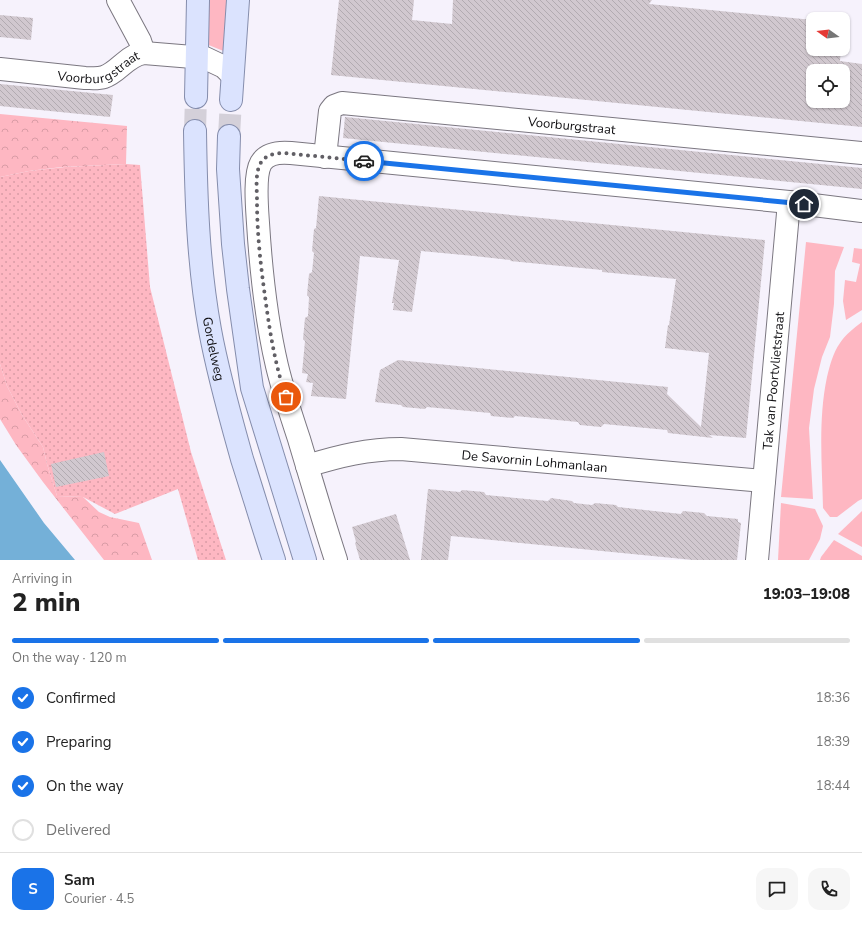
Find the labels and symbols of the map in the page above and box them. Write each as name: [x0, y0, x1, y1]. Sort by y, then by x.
north arrow: [806, 12, 850, 56]
street label: Voorburgstraat: [56, 47, 143, 88]
street label: Voorburgstraat: [526, 113, 617, 139]
courier: [344, 141, 384, 181]
pin: [787, 187, 821, 221]
street label: Tak van Poortvlietstraat: [759, 311, 789, 451]
street label: Gordelweg: [198, 316, 229, 383]
pin: [269, 380, 303, 414]
street label: De Savornin Lohmanlaan: [461, 446, 608, 477]

